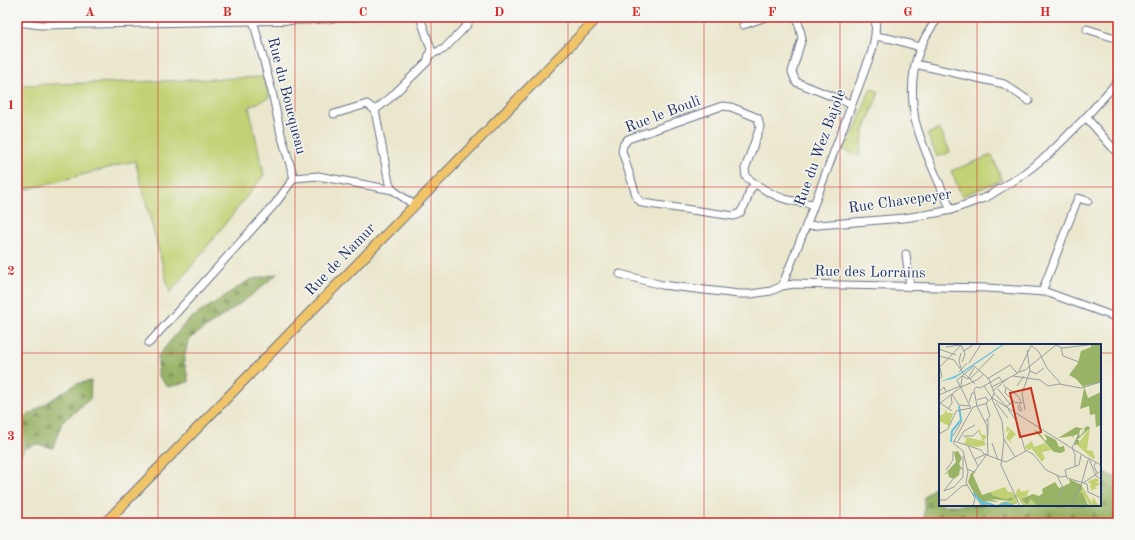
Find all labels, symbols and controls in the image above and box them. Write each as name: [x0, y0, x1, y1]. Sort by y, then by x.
text: A: [85, 6, 95, 19]
text: B: [222, 6, 232, 19]
text: C: [359, 6, 367, 19]
text: D: [494, 6, 504, 19]
text: E: [632, 6, 641, 19]
text: F: [768, 6, 777, 19]
text: G: [903, 6, 913, 19]
text: H: [1040, 6, 1051, 19]
street label: Rue du Boucqueau: [264, 36, 308, 156]
street label: Rue du Wez Bajole: [793, 87, 849, 208]
street label: Rue le Boulî: [623, 94, 703, 136]
text: 1: [7, 99, 15, 112]
street label: Rue Chavepeyer: [847, 187, 953, 217]
street label: Rue de Namur: [303, 221, 379, 299]
text: 2: [7, 265, 15, 278]
street label: Rue des Lorrains: [814, 265, 926, 281]
inset map: [939, 344, 1101, 506]
text: 3: [7, 430, 15, 443]

